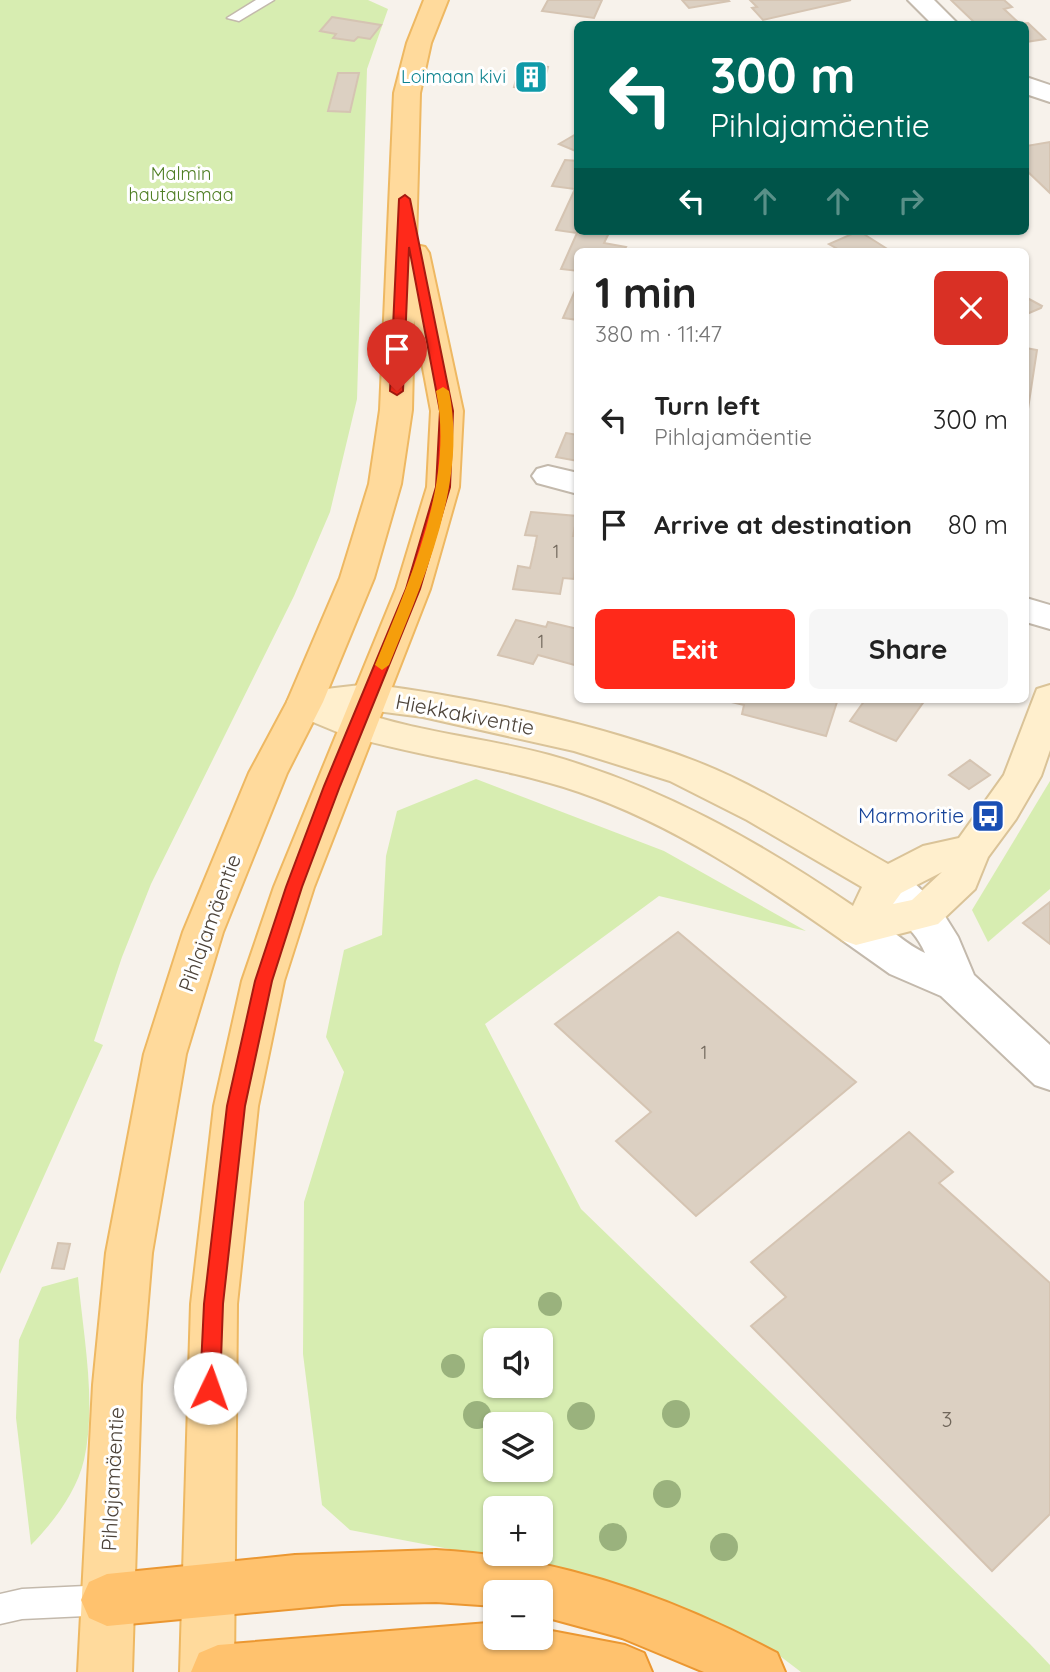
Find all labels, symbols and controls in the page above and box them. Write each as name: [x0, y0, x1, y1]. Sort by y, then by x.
text: 300 m: [710, 44, 855, 105]
icon: left: [595, 49, 686, 140]
building icon: Loimaan kivi: [512, 58, 550, 96]
place label: Loimaan kivi: [401, 65, 506, 88]
text: Pihlajamäentie: [710, 105, 930, 145]
park label: Malmin hautausmaa: [128, 162, 234, 206]
icon: left: [673, 182, 711, 220]
icon: ahead: [746, 182, 784, 220]
icon: ahead: [819, 182, 857, 220]
icon: right: [892, 182, 930, 220]
text: 1 min: [595, 266, 697, 319]
button: close: [934, 271, 1008, 345]
pin: [367, 319, 427, 391]
text: 380 m · 11:47: [595, 319, 722, 348]
icon: arrive: [378, 330, 416, 368]
text: Turn left: [654, 389, 761, 422]
icon: left: [595, 401, 633, 439]
text: 300 m: [933, 403, 1008, 436]
text: Pihlajamäentie: [654, 422, 812, 451]
icon: arrive: [595, 506, 633, 544]
text: Arrive at destination: [654, 508, 912, 541]
text: 80 m: [948, 508, 1008, 541]
house number: 1: [553, 540, 559, 563]
button: Exit: [595, 609, 795, 689]
button: Share: [809, 609, 1008, 689]
house number: 1: [538, 630, 544, 653]
street label: Hiekkakiventie: [394, 688, 537, 740]
bus stop icon: Marmoritie: [969, 797, 1007, 835]
place label: Marmoritie: [858, 802, 964, 828]
street label: Pihlajamäentie: [172, 850, 246, 995]
house number: 1: [701, 1041, 707, 1064]
map controls: [483, 1328, 553, 1650]
button: sound: [483, 1328, 553, 1398]
position arrow: [173, 1351, 247, 1425]
street label: Pihlajamäentie: [95, 1406, 129, 1552]
house number: 3: [941, 1406, 953, 1432]
button: layers: [483, 1412, 553, 1482]
button: +: [483, 1496, 553, 1566]
button: −: [483, 1580, 553, 1650]

